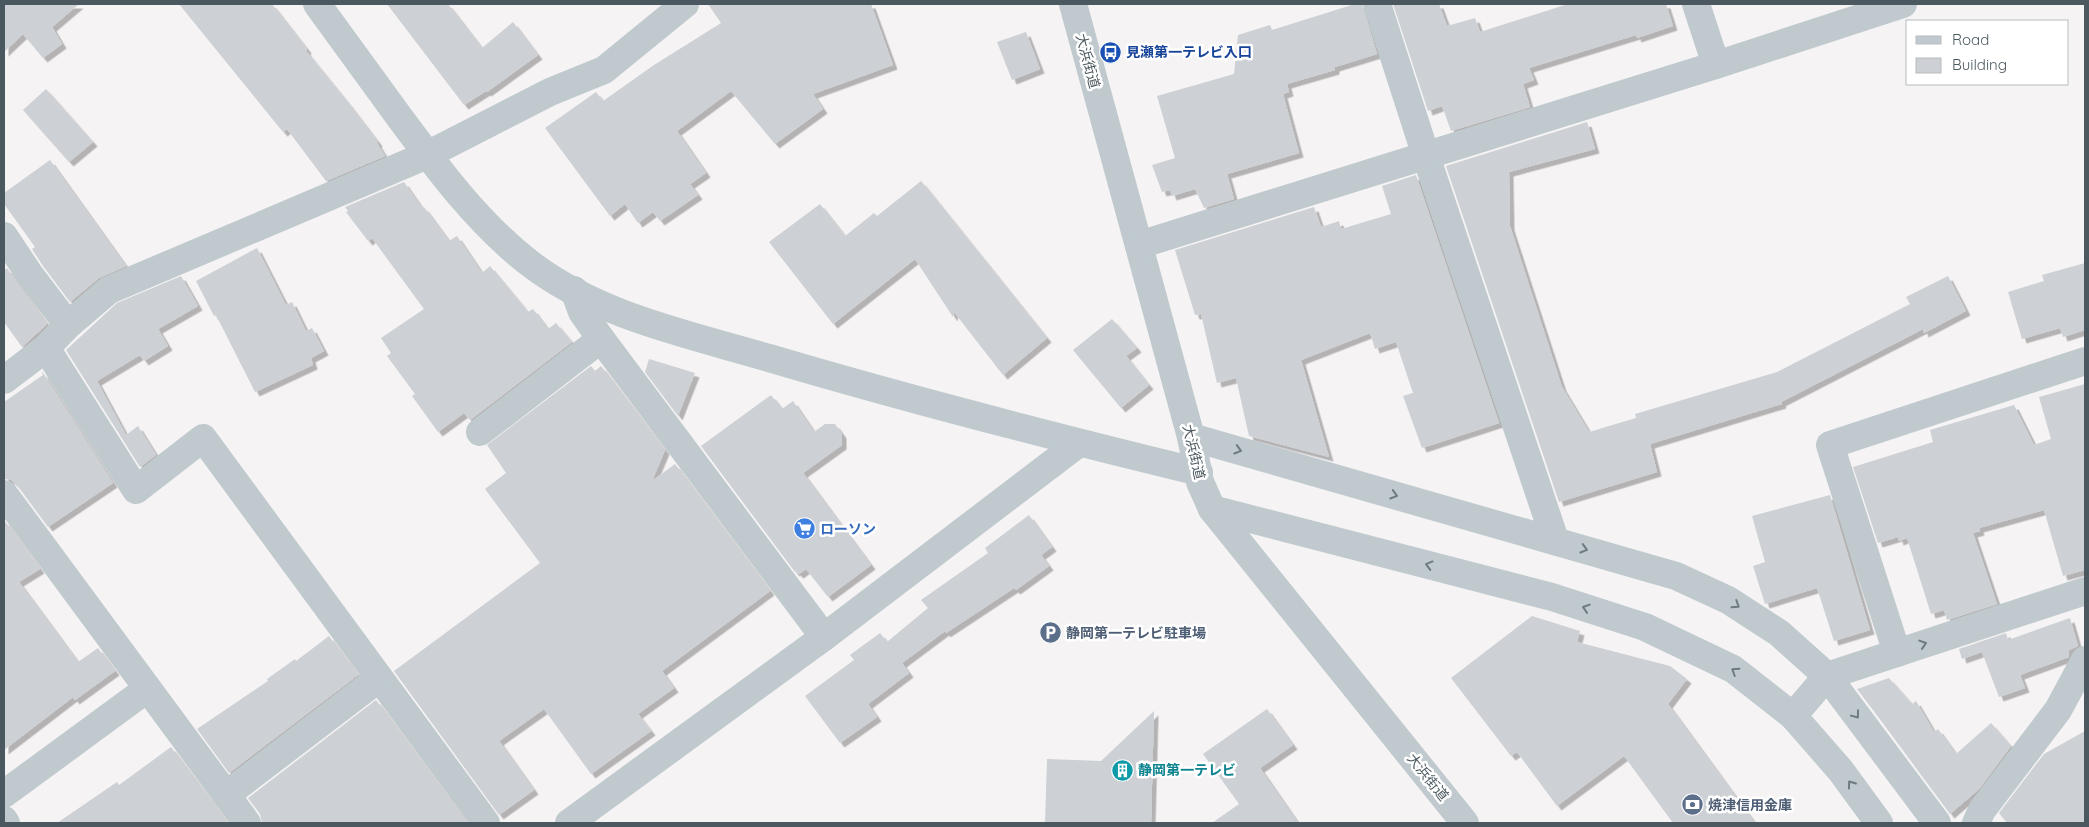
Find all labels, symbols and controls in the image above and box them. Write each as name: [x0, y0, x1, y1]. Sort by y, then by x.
legend: [1906, 20, 2069, 85]
text: Road: [1952, 30, 1989, 49]
street label: 大浜街道: [1072, 32, 1104, 90]
bus stop icon: 見瀬第一テレビ入口: [1098, 40, 1122, 64]
place label: 見瀬第一テレビ入口: [1126, 43, 1252, 61]
text: Building: [1952, 55, 2007, 74]
street label: 大浜街道: [1179, 423, 1209, 481]
one-way arrow: [1233, 445, 1241, 455]
one-way arrow: [1389, 490, 1397, 500]
supermarket icon: ローソン: [792, 517, 816, 541]
place label: ローソン: [820, 520, 876, 538]
one-way arrow: [1579, 543, 1588, 553]
one-way arrow: [1425, 561, 1434, 571]
one-way arrow: [1730, 599, 1739, 608]
one-way arrow: [1582, 604, 1590, 614]
parking icon: 静岡第一テレビ駐車場: [1038, 621, 1062, 645]
place label: 静岡第一テレビ駐車場: [1066, 624, 1206, 642]
one-way arrow: [1918, 640, 1926, 650]
one-way arrow: [1731, 668, 1741, 677]
one-way arrow: [1850, 709, 1859, 719]
street label: 大浜街道: [1403, 750, 1453, 804]
building icon: 静岡第一テレビ: [1110, 758, 1134, 782]
place label: 静岡第一テレビ: [1138, 761, 1236, 779]
one-way arrow: [1848, 780, 1857, 789]
bank icon: 焼津信用金庫: [1680, 793, 1704, 817]
place label: 焼津信用金庫: [1708, 796, 1792, 814]

